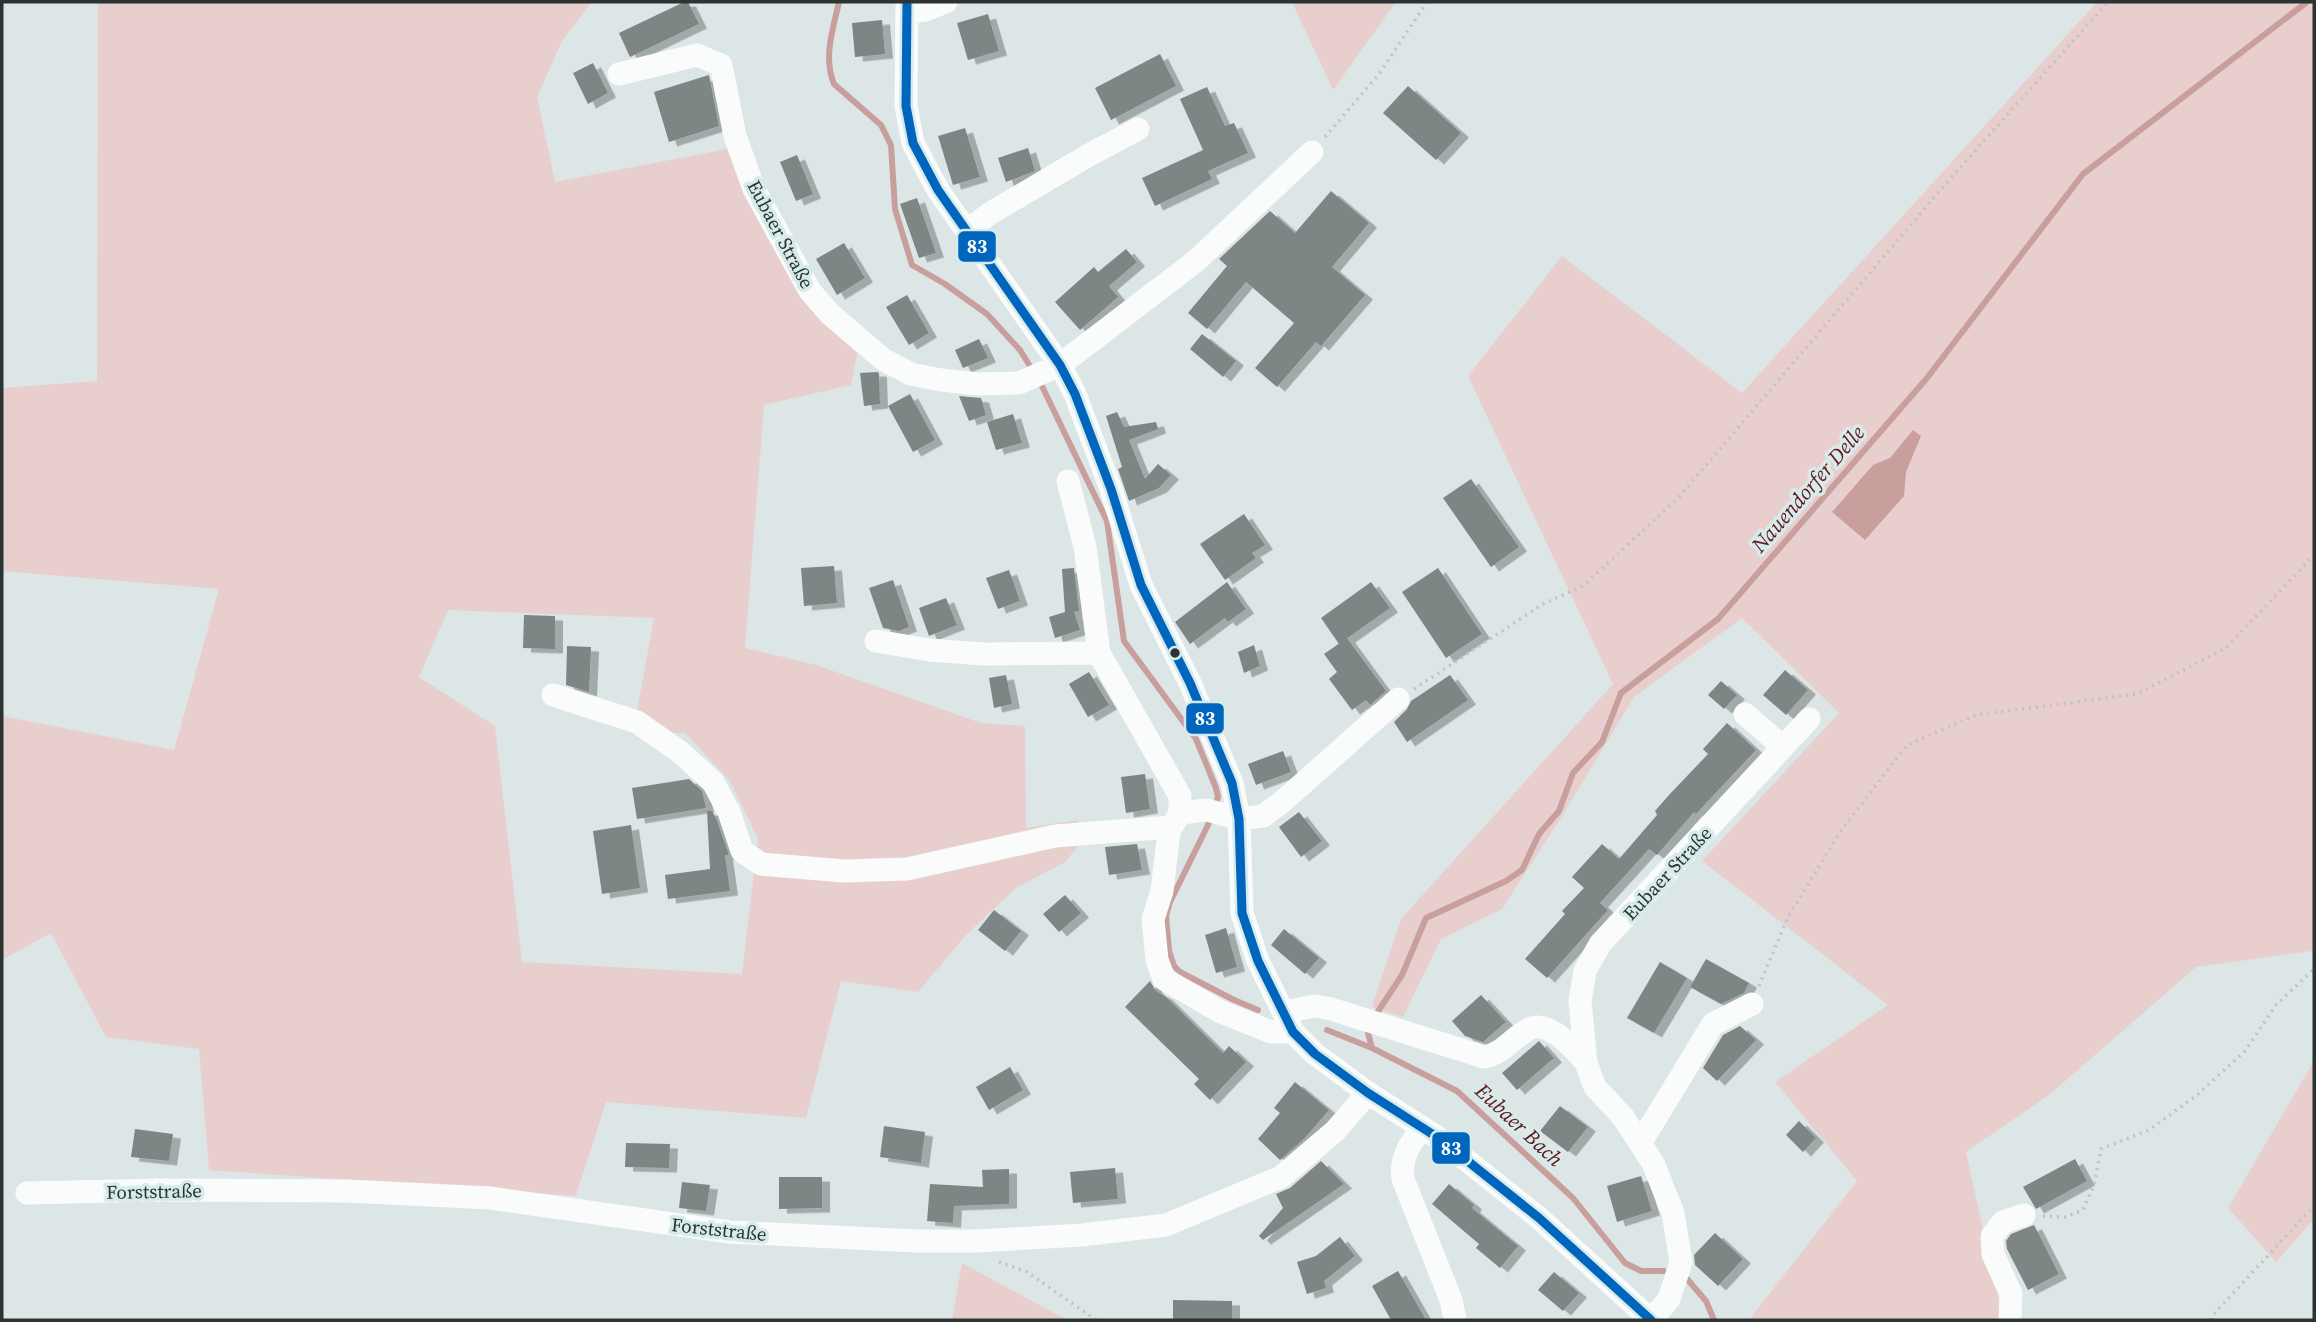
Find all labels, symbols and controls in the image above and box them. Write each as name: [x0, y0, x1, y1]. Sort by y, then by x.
street label: Eubaer Straße: [742, 175, 820, 293]
line badge: 83: [957, 230, 997, 263]
text: 83: [967, 233, 987, 259]
water label: Nauendorfer Delle: [1744, 419, 1871, 559]
unlabelled marker: [1168, 646, 1182, 660]
line badge: 83: [1185, 702, 1225, 735]
text: 83: [1195, 705, 1215, 731]
street label: Eubaer Straße: [1617, 821, 1717, 925]
water label: Eubaer Bach: [1468, 1076, 1570, 1173]
line badge: 83: [1431, 1131, 1471, 1165]
text: 83: [1441, 1135, 1461, 1161]
street label: Forststraße: [106, 1177, 202, 1205]
street label: Forststraße: [670, 1211, 768, 1247]

